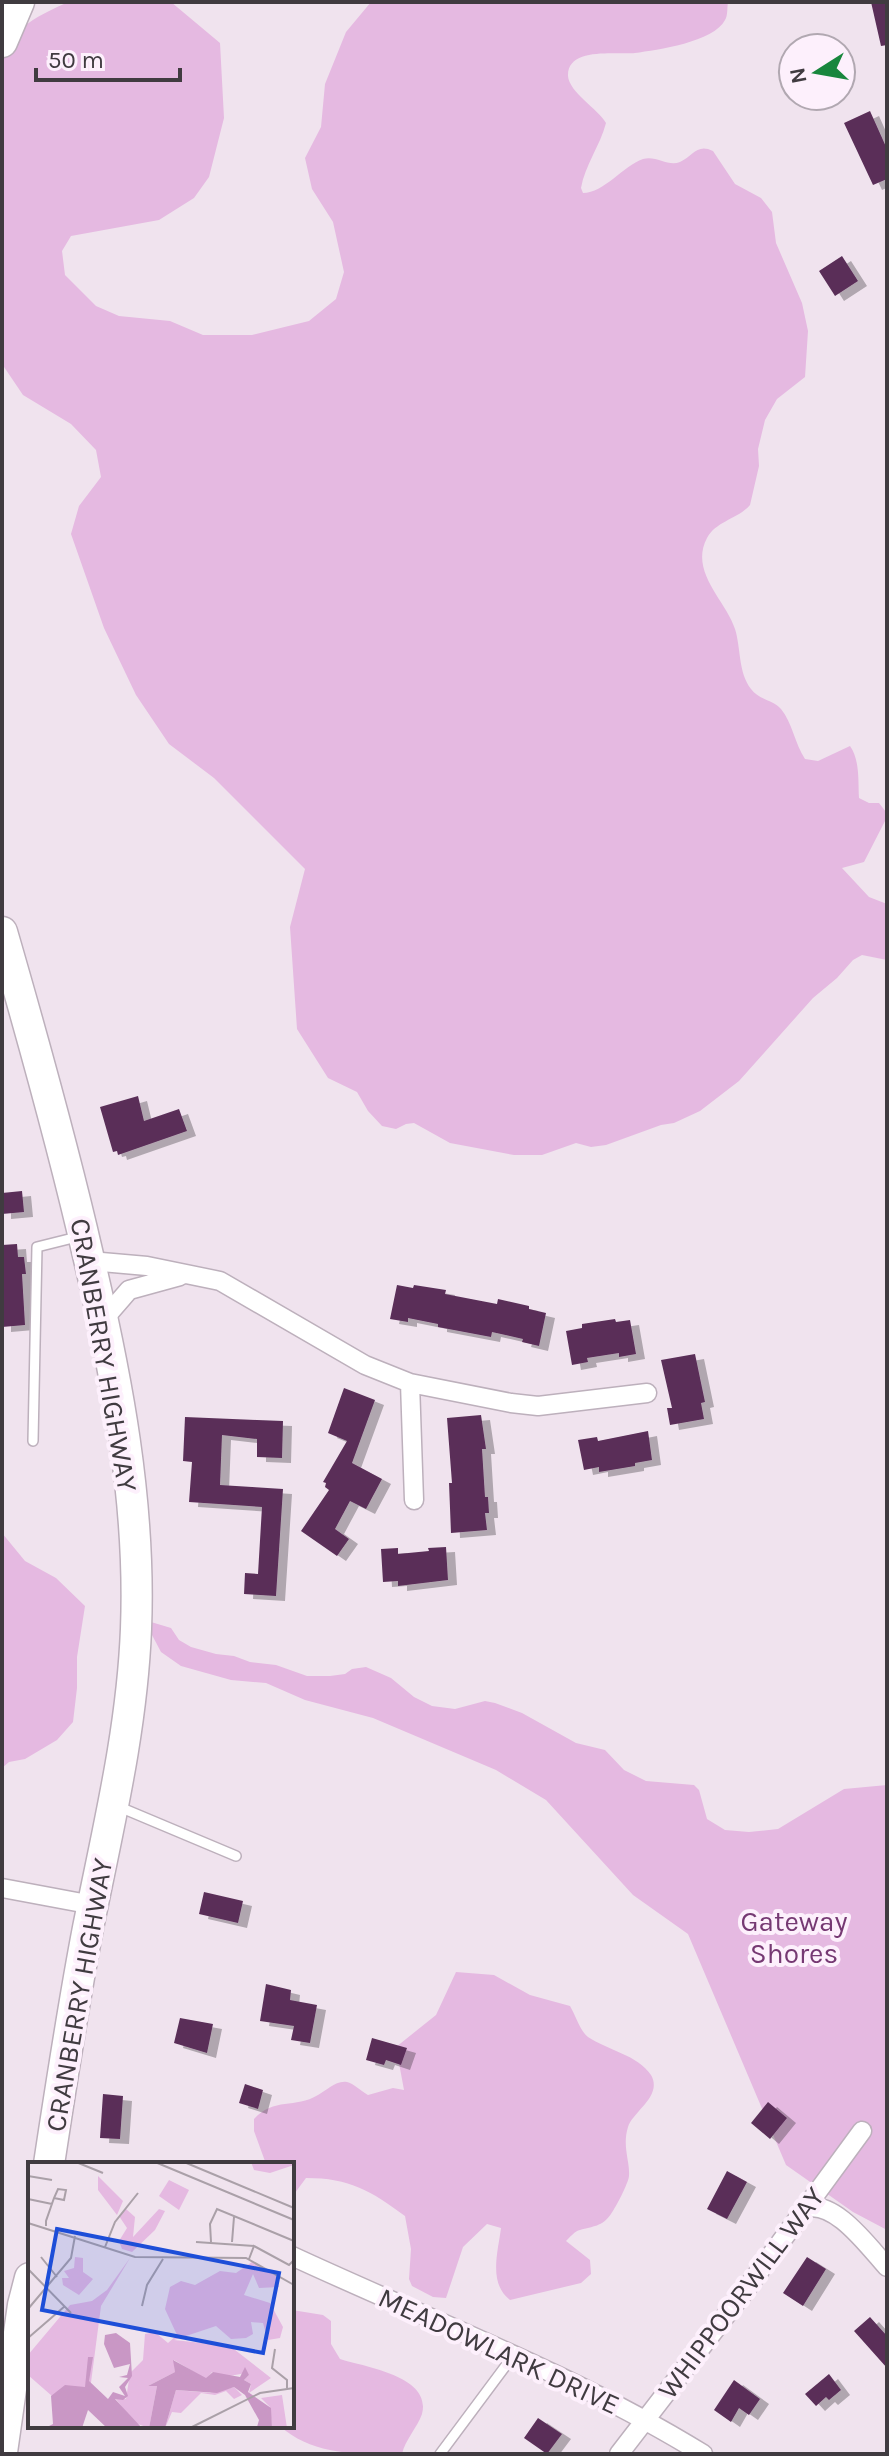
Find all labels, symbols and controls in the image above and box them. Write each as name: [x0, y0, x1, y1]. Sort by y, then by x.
scale bar: [36, 32, 180, 82]
north arrow: [777, 32, 857, 112]
text: 50 m: [48, 46, 104, 74]
text: N: [784, 65, 813, 86]
street label: CRANBERRY HIGHWAY: [64, 1216, 144, 1495]
street label: CRANBERRY HIGHWAY: [39, 1855, 119, 2134]
park label: Gateway Shores: [740, 1905, 848, 1970]
inset map: [28, 2162, 294, 2428]
street label: WHIPPOORWILL WAY: [651, 2180, 832, 2405]
street label: MEADOWLARK DRIVE: [373, 2281, 625, 2421]

